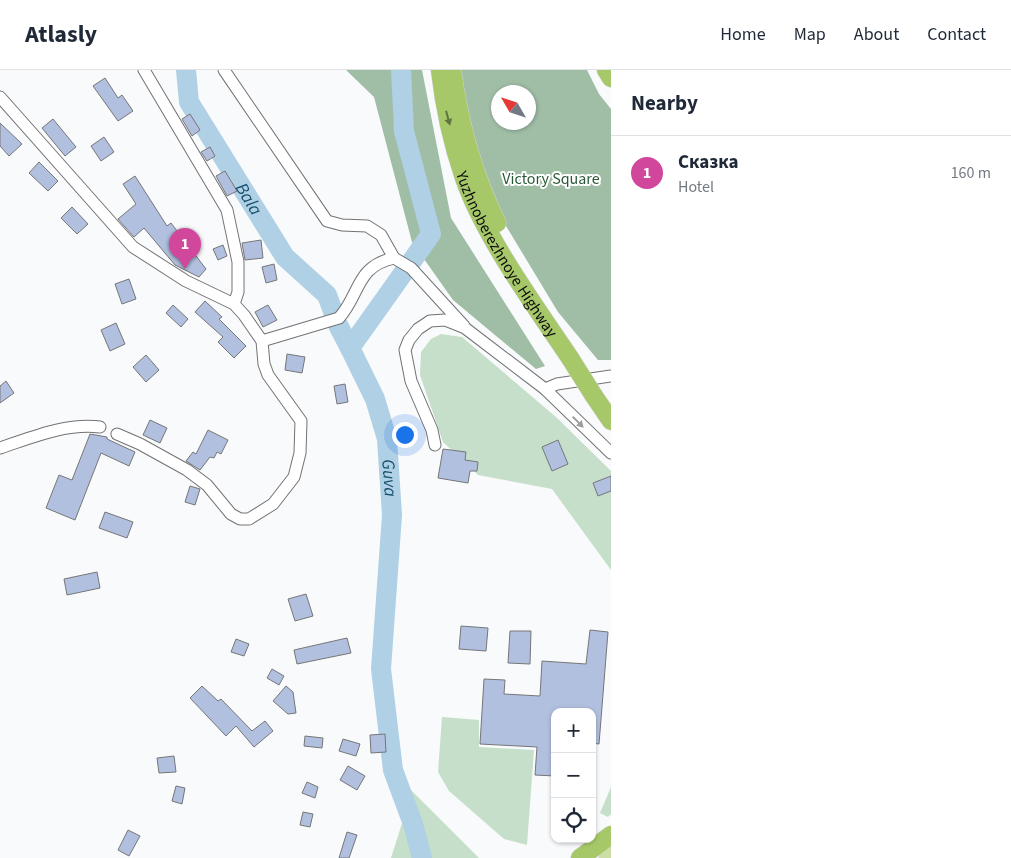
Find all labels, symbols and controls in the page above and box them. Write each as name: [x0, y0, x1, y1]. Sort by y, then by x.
text: Atlasly: [25, 17, 97, 52]
text: Home: [720, 22, 766, 47]
text: Map: [794, 22, 826, 47]
text: About: [854, 22, 899, 47]
text: Contact: [927, 22, 986, 47]
north arrow: [491, 85, 536, 130]
text: Nearby: [631, 88, 698, 118]
one-way arrow: [444, 111, 452, 126]
text: Сказка: [678, 149, 739, 176]
text: 1: [643, 162, 651, 184]
text: 160 m: [951, 162, 991, 184]
street label: Yuzhnoberezhnoye Highway: [450, 167, 563, 342]
park label: Victory Square: [502, 168, 600, 190]
text: Hotel: [678, 176, 714, 198]
water label: Bala: [229, 178, 268, 220]
pin: 1: [169, 228, 201, 269]
one-way arrow: [571, 416, 583, 428]
your location: [392, 422, 418, 448]
water label: Guva: [375, 458, 403, 498]
map controls: [551, 708, 596, 843]
button: +: [551, 708, 596, 753]
button: −: [551, 753, 596, 798]
button: locate: [551, 798, 596, 843]

